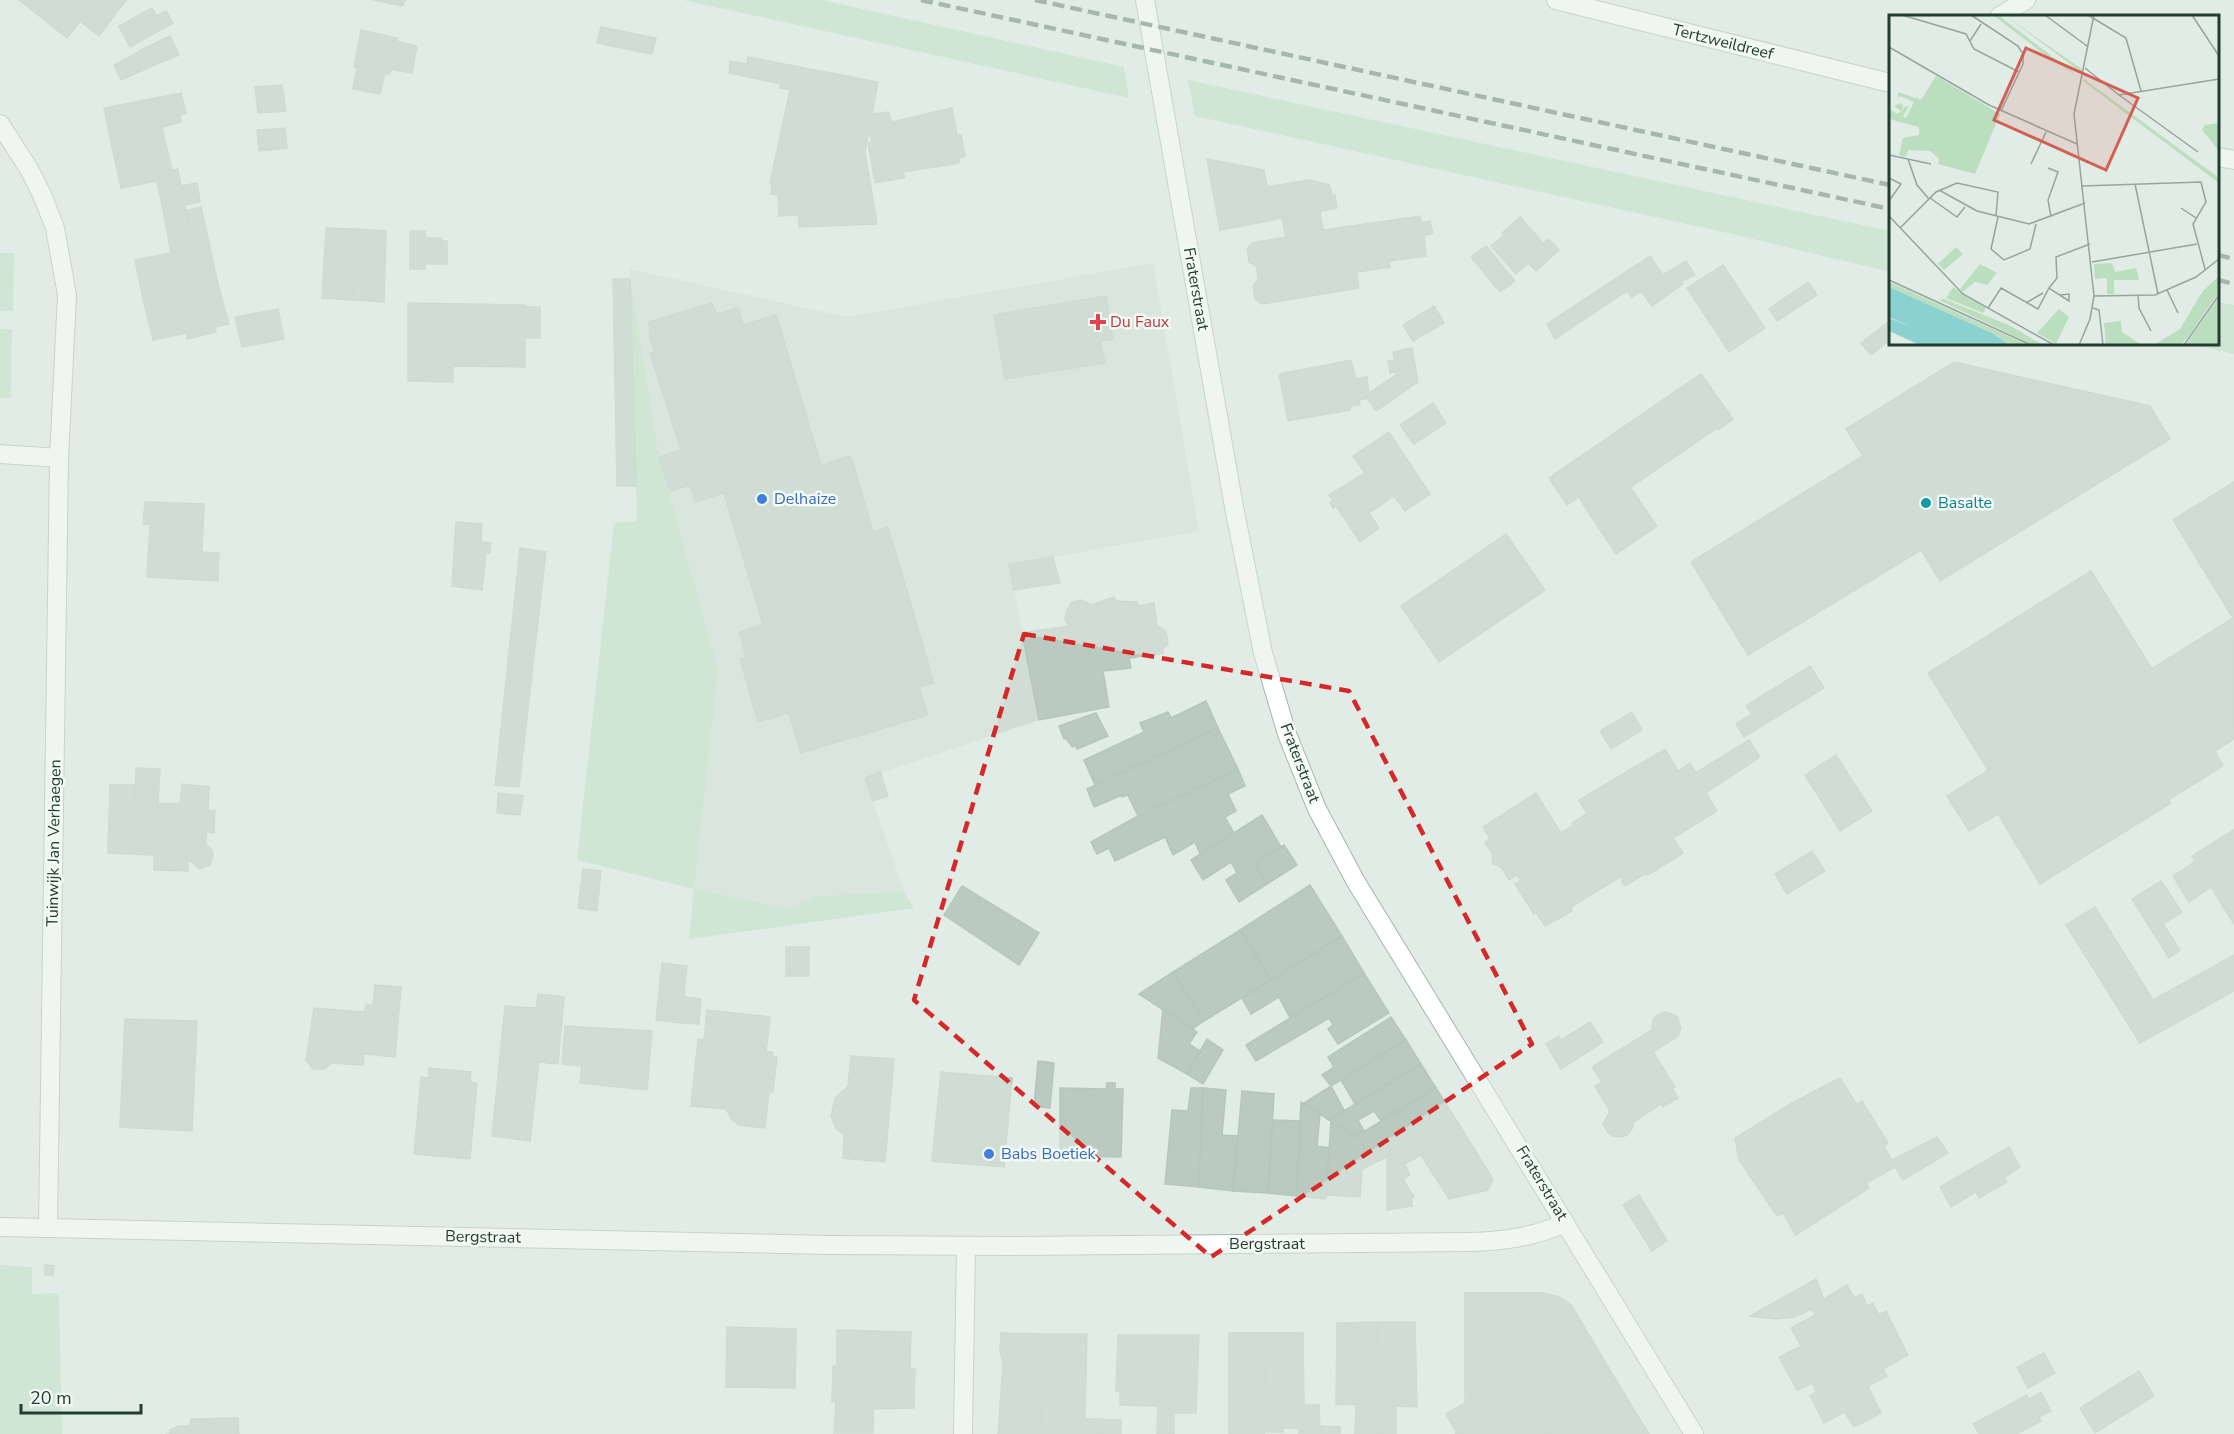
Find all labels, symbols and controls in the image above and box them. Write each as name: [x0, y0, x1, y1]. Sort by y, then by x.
inset map: [1889, 15, 2219, 345]
street label: Tertzweildreef: [1670, 19, 1777, 65]
street label: Fraterstraat: [1178, 246, 1214, 333]
place label: Du Faux: [1110, 311, 1170, 333]
marker: Du Faux: [1091, 315, 1105, 329]
place label: Delhaize: [774, 488, 836, 510]
marker: Delhaize: [755, 492, 769, 506]
place label: Basalte: [1938, 492, 1992, 514]
marker: Basalte: [1919, 496, 1933, 510]
street label: Fraterstraat: [1275, 720, 1325, 806]
street label: Tuinwijk Jan Verhaegen: [42, 759, 66, 927]
street label: Fraterstraat: [1511, 1141, 1573, 1225]
place label: Babs Boetiek: [1001, 1143, 1096, 1165]
marker: Babs Boetiek: [982, 1147, 996, 1161]
street label: Bergstraat: [445, 1225, 521, 1249]
street label: Bergstraat: [1229, 1233, 1305, 1255]
scale bar: [21, 1377, 141, 1415]
text: 20 m: [30, 1386, 72, 1410]

